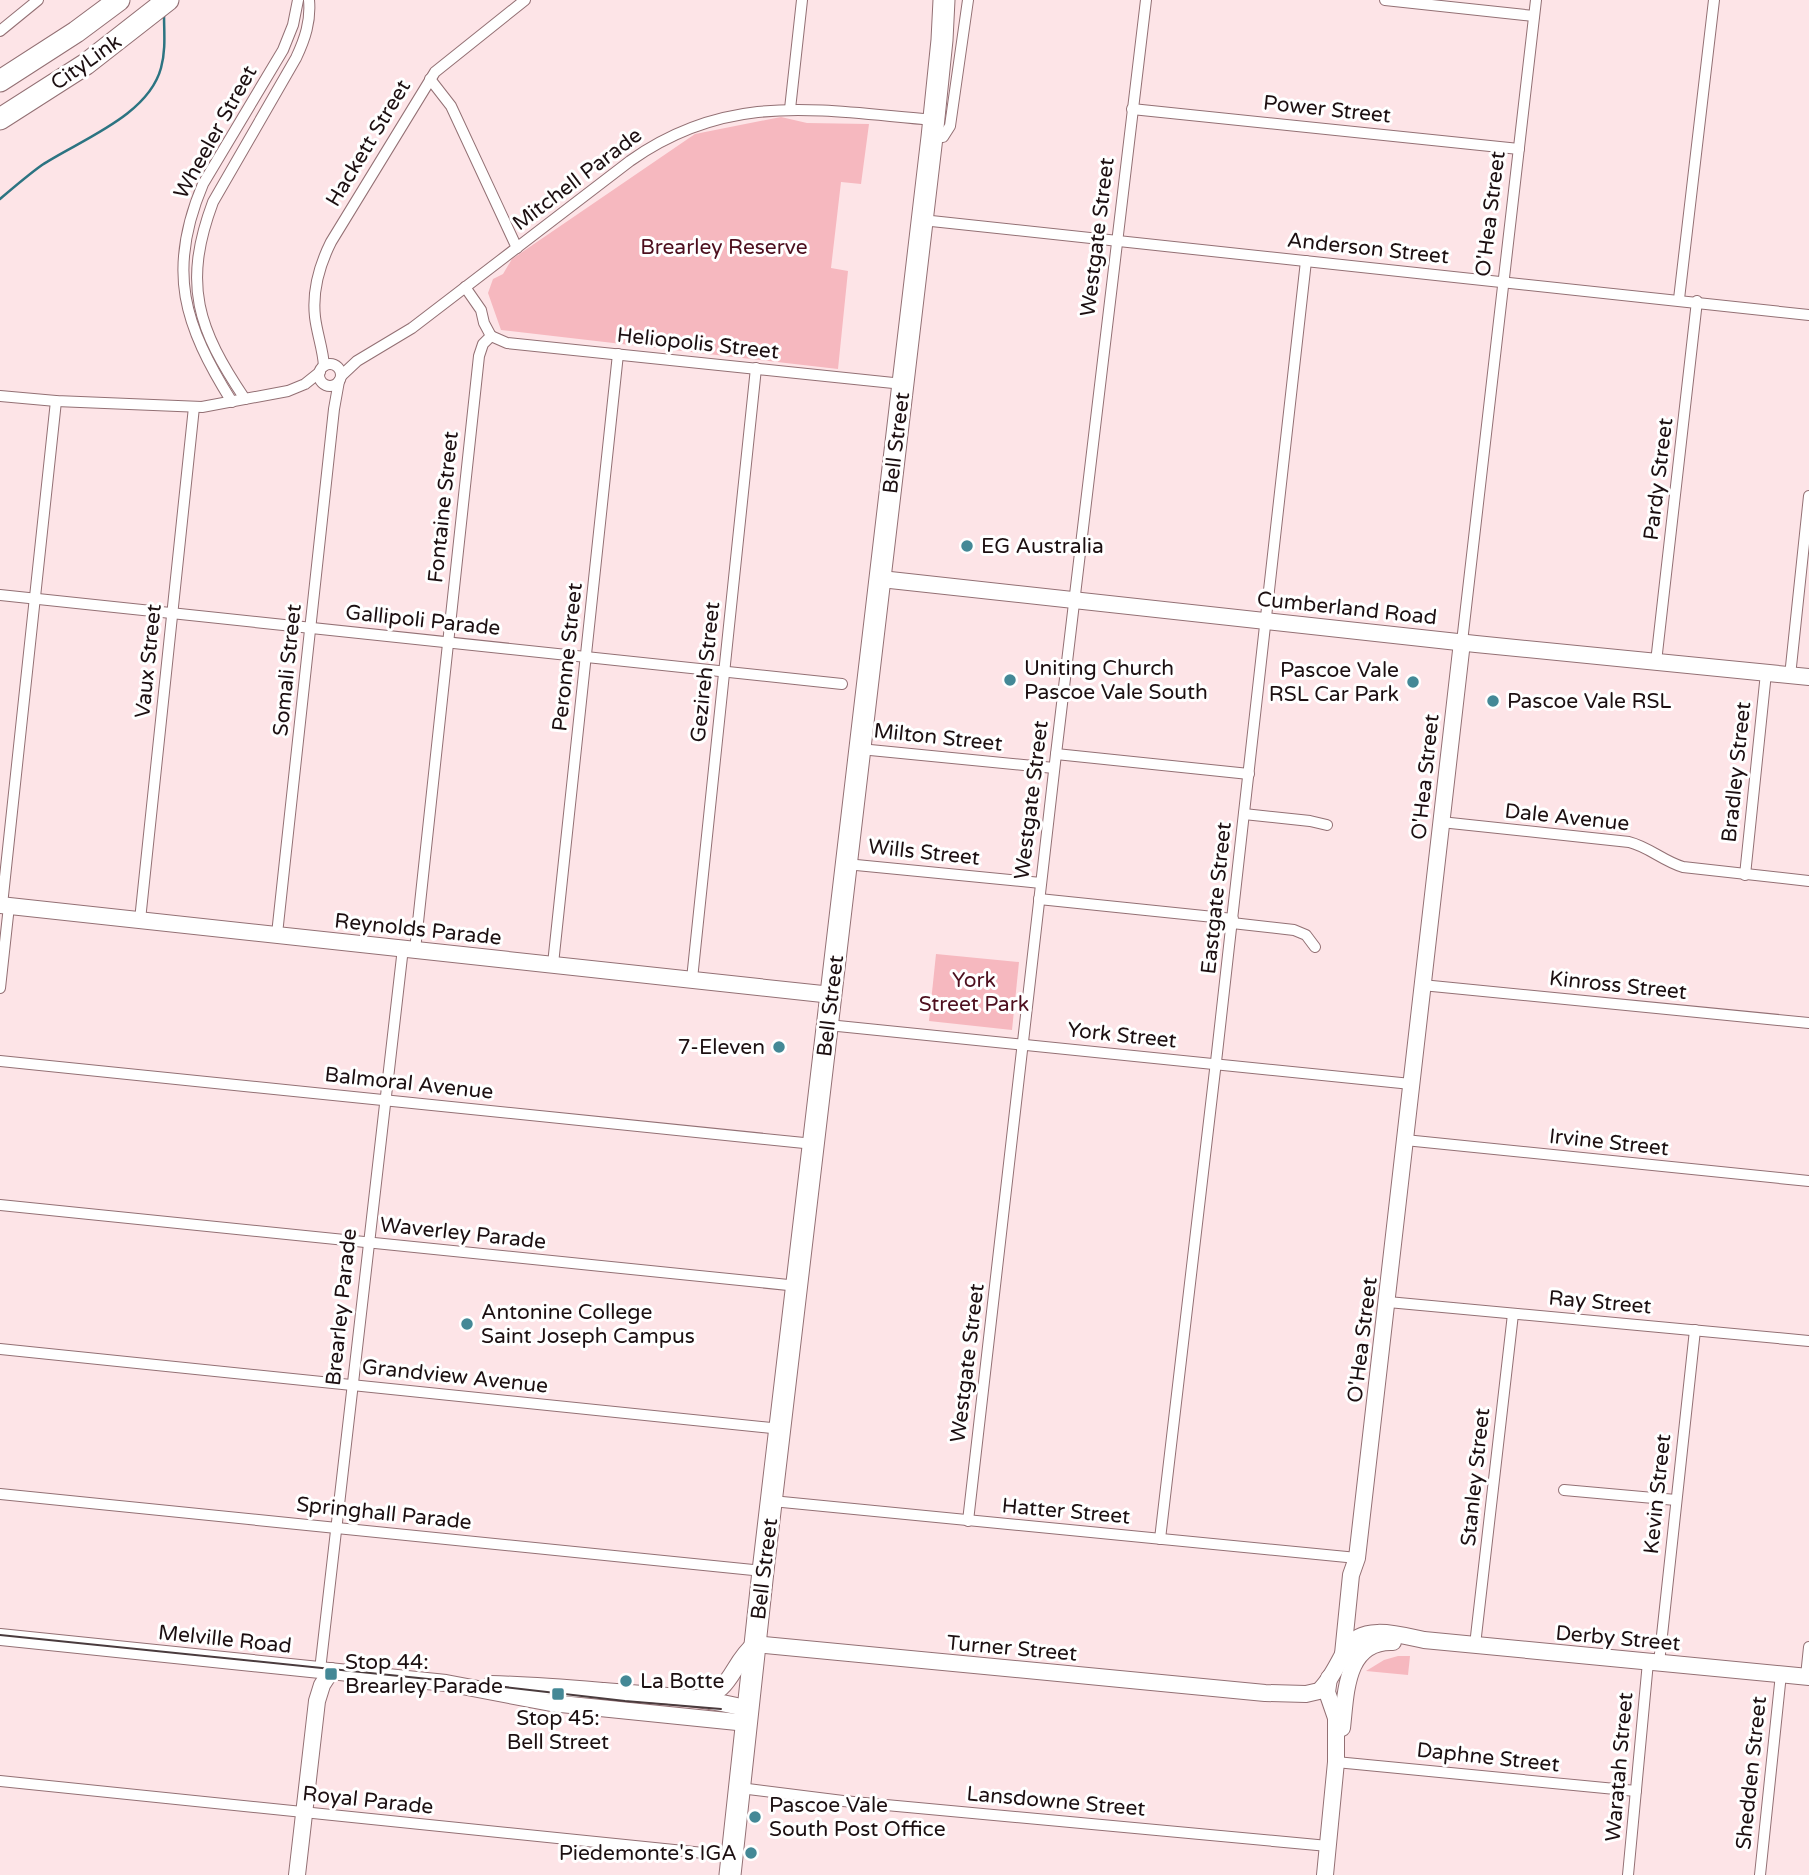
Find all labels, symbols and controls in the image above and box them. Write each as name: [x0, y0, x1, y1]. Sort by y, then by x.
street label: CityLink: [46, 29, 126, 96]
street label: Wheeler Street: [169, 61, 262, 203]
street label: Hackett Street: [321, 75, 416, 211]
street label: Power Street: [1262, 90, 1392, 129]
street label: Mitchell Parade: [508, 123, 647, 236]
street label: O'Hea Street: [1470, 150, 1511, 278]
street label: Westgate Street: [1075, 156, 1120, 318]
street label: Anderson Street: [1286, 228, 1450, 269]
park label: Brearley Reserve: [640, 235, 808, 260]
street label: Heliopolis Street: [616, 323, 780, 364]
street label: Bell Street: [878, 391, 915, 495]
street label: Pardy Street: [1639, 416, 1678, 542]
street label: Fontaine Street: [423, 430, 464, 584]
place label: EG Australia: [981, 534, 1104, 559]
marker: EG Australia: [959, 538, 975, 554]
street label: Peronne Street: [547, 582, 588, 733]
street label: Cumberland Road: [1256, 587, 1438, 630]
street label: Gallipoli Parade: [344, 600, 502, 641]
street label: Gezireh Street: [686, 600, 725, 744]
street label: Vaux Street: [130, 603, 167, 719]
street label: Somali Street: [268, 603, 307, 737]
place label: Uniting Church Pascoe Vale South: [1024, 656, 1208, 705]
place label: Pascoe Vale RSL Car Park: [1269, 658, 1399, 707]
marker: Uniting Church Pascoe Vale South: [1002, 672, 1018, 688]
marker: Pascoe Vale RSL Car Park: [1405, 674, 1421, 690]
place label: Pascoe Vale RSL: [1507, 689, 1671, 714]
marker: Pascoe Vale RSL: [1485, 693, 1501, 709]
street label: Bradley Street: [1717, 700, 1756, 844]
street label: O'Hea Street: [1406, 713, 1445, 841]
street label: Milton Street: [872, 718, 1004, 757]
street label: Westgate Street: [1009, 719, 1054, 881]
street label: Dale Avenue: [1503, 799, 1631, 836]
street label: Eastgate Street: [1196, 821, 1237, 975]
street label: Wills Street: [867, 834, 981, 871]
street label: Reynolds Parade: [333, 908, 503, 951]
street label: Bell Street: [812, 954, 849, 1058]
street label: Kinross Street: [1548, 966, 1688, 1005]
park label: York Street Park: [919, 968, 1029, 1017]
street label: York Street: [1066, 1017, 1178, 1054]
place label: 7-Eleven: [678, 1035, 765, 1060]
marker: 7-Eleven: [771, 1039, 787, 1055]
street label: Balmoral Avenue: [323, 1062, 495, 1105]
street label: Irvine Street: [1548, 1124, 1670, 1161]
street label: Waverley Parade: [379, 1212, 547, 1255]
street label: Brearley Parade: [321, 1227, 362, 1387]
street label: O'Hea Street: [1342, 1276, 1383, 1404]
street label: Westgate Street: [945, 1282, 990, 1444]
street label: Ray Street: [1547, 1286, 1653, 1319]
place label: Antonine College Saint Joseph Campus: [481, 1300, 695, 1349]
marker: Antonine College Saint Joseph Campus: [459, 1316, 475, 1332]
street label: Grandview Avenue: [361, 1354, 549, 1399]
street label: Stanley Street: [1456, 1407, 1495, 1547]
street label: Kevin Street: [1639, 1433, 1676, 1555]
street label: Springhall Parade: [295, 1492, 473, 1535]
street label: Hatter Street: [1001, 1493, 1131, 1530]
street label: Bell Street: [746, 1517, 783, 1621]
street label: Melville Road: [157, 1620, 293, 1659]
street label: Derby Street: [1555, 1621, 1681, 1656]
street label: Turner Street: [946, 1630, 1078, 1667]
place label: Stop 44: Brearley Parade: [345, 1650, 503, 1699]
marker: Stop 44: Brearley Parade: [323, 1666, 339, 1682]
place label: La Botte: [640, 1669, 724, 1694]
marker: La Botte: [618, 1673, 634, 1689]
marker: Stop 45: Bell Street: [550, 1686, 566, 1702]
street label: Waratah Street: [1601, 1691, 1638, 1843]
street label: Shedden Street: [1731, 1695, 1772, 1851]
place label: Stop 45: Bell Street: [507, 1706, 609, 1755]
street label: Daphne Street: [1415, 1738, 1561, 1777]
street label: Royal Parade: [301, 1781, 435, 1820]
street label: Lansdowne Street: [965, 1781, 1146, 1822]
place label: Pascoe Vale South Post Office: [769, 1793, 946, 1842]
marker: Pascoe Vale South Post Office: [747, 1809, 763, 1825]
place label: Piedemonte's IGA: [559, 1841, 737, 1866]
marker: Piedemonte's IGA: [743, 1845, 759, 1861]

